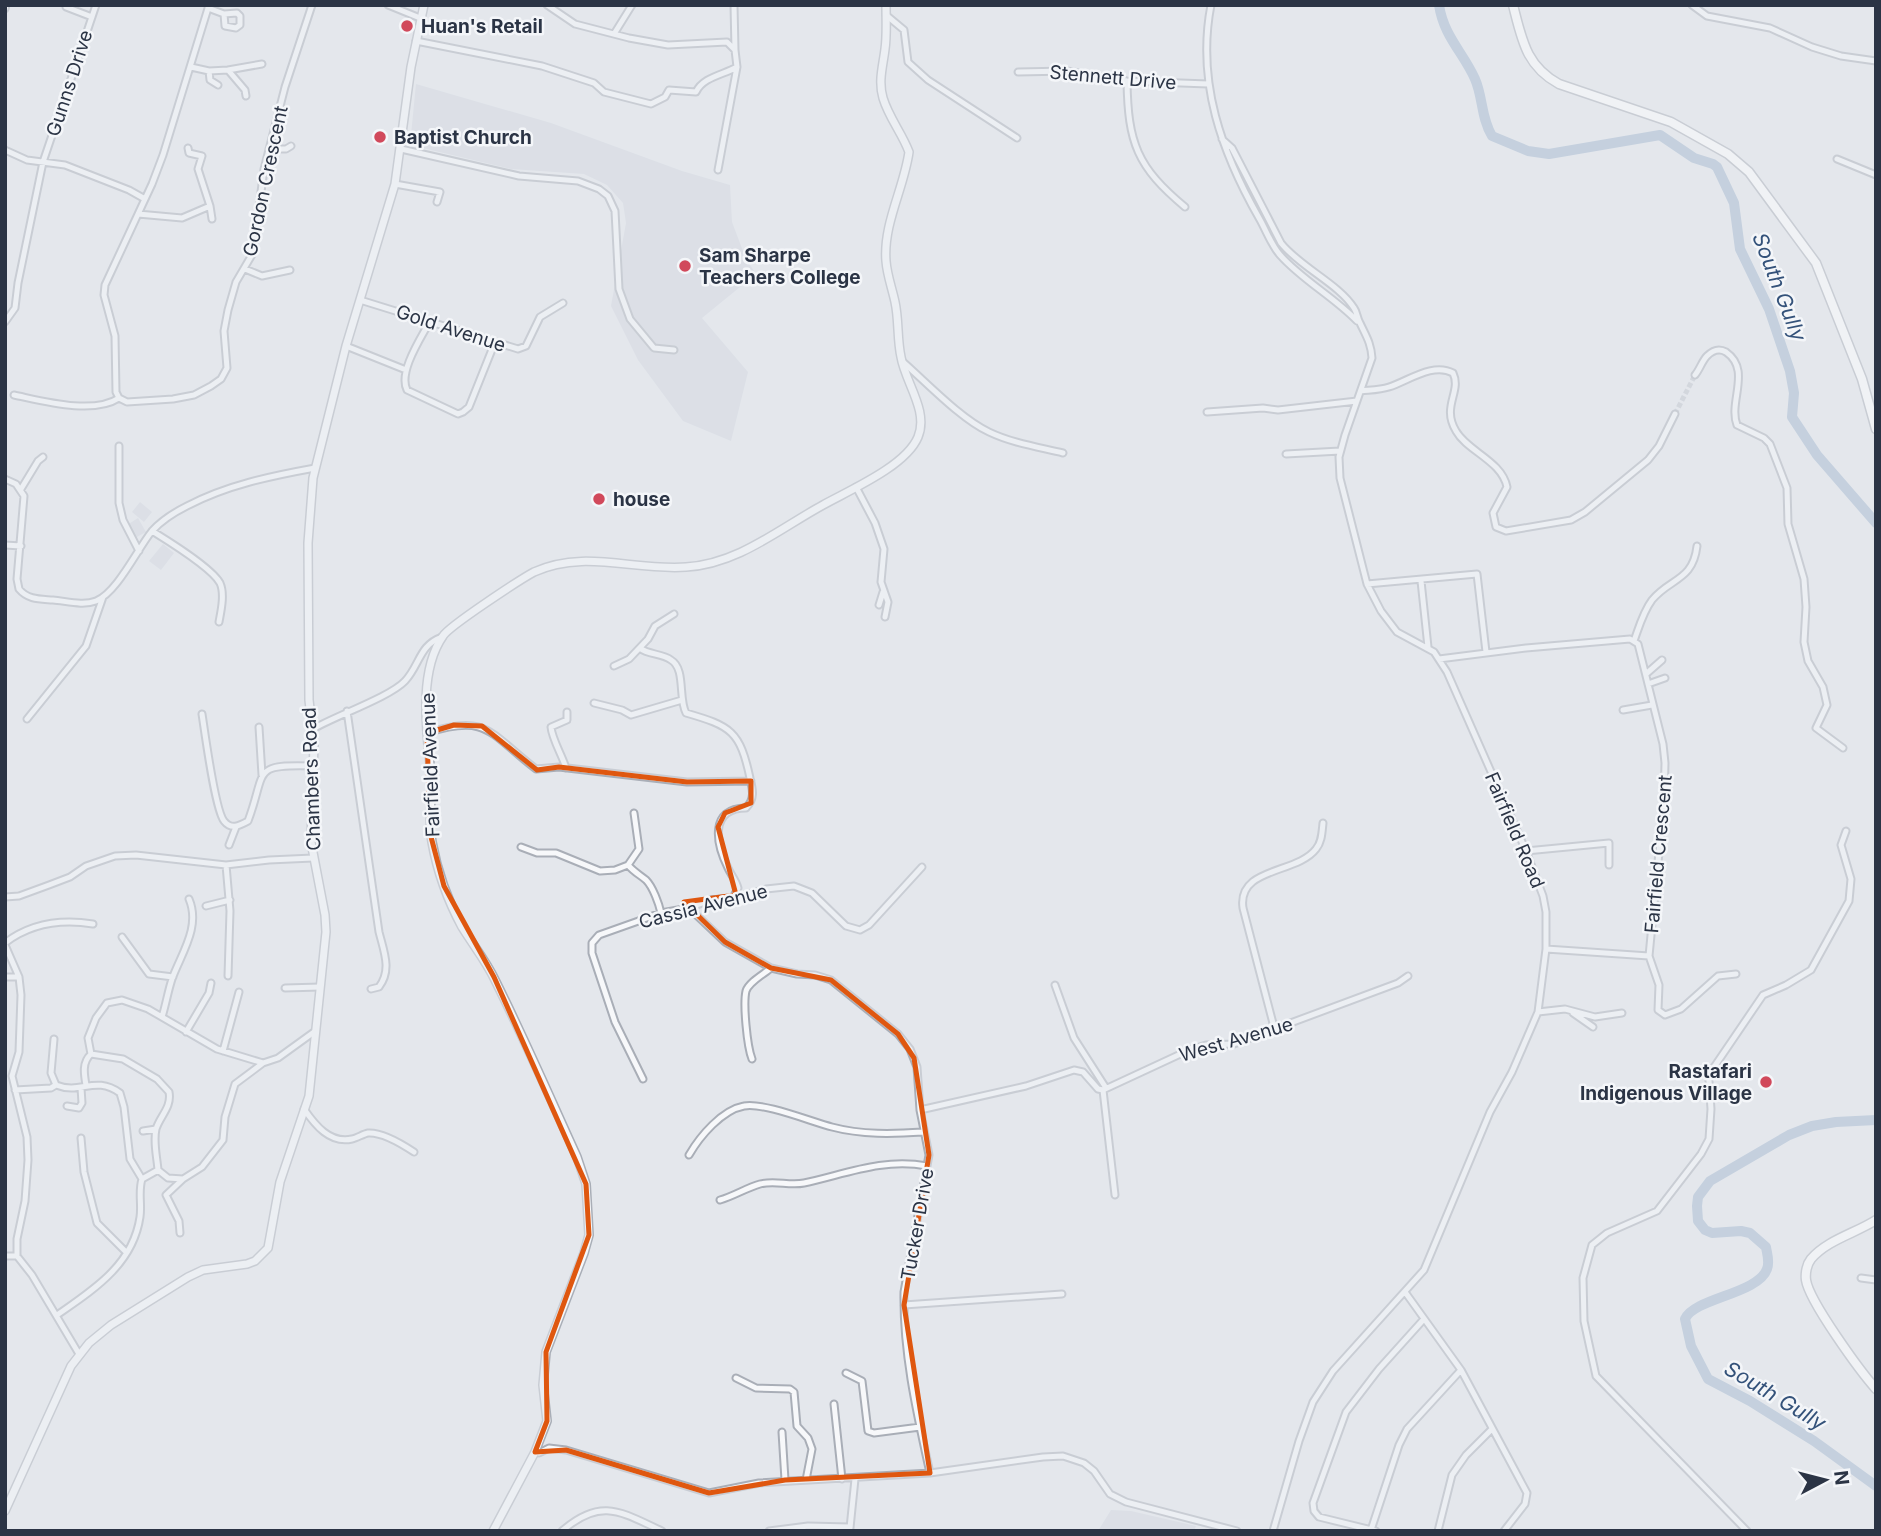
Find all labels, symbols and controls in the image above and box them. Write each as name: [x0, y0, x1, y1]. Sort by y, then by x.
place label: Huan's Retail: [421, 15, 543, 38]
marker: Huan's Retail: [399, 18, 415, 34]
street label: Gunns Drive: [41, 27, 97, 139]
street label: Stennett Drive: [1049, 60, 1177, 95]
street label: Gordon Crescent: [238, 104, 293, 258]
place label: Baptist Church: [394, 126, 532, 149]
marker: Baptist Church: [372, 129, 388, 145]
water label: South Gully: [1747, 229, 1812, 346]
place label: Sam Sharpe Teachers College: [699, 244, 861, 289]
marker: Sam Sharpe Teachers College: [677, 258, 693, 274]
street label: Gold Avenue: [393, 300, 509, 357]
place label: house: [613, 488, 670, 511]
marker: house: [591, 491, 607, 507]
street label: Fairfield Avenue: [416, 692, 445, 838]
street label: Chambers Road: [298, 707, 325, 851]
street label: Fairfield Road: [1480, 769, 1549, 892]
street label: Fairfield Crescent: [1640, 774, 1677, 934]
street label: Cassia Avenue: [636, 879, 770, 934]
street label: West Avenue: [1177, 1012, 1296, 1067]
place label: Rastafari Indigenous Village: [1580, 1060, 1752, 1105]
marker: Rastafari Indigenous Village: [1758, 1074, 1774, 1090]
street label: Tucker Drive: [896, 1166, 939, 1282]
water label: South Gully: [1720, 1356, 1832, 1436]
north arrow: [1790, 1445, 1860, 1515]
text: N: [1829, 1469, 1854, 1487]

